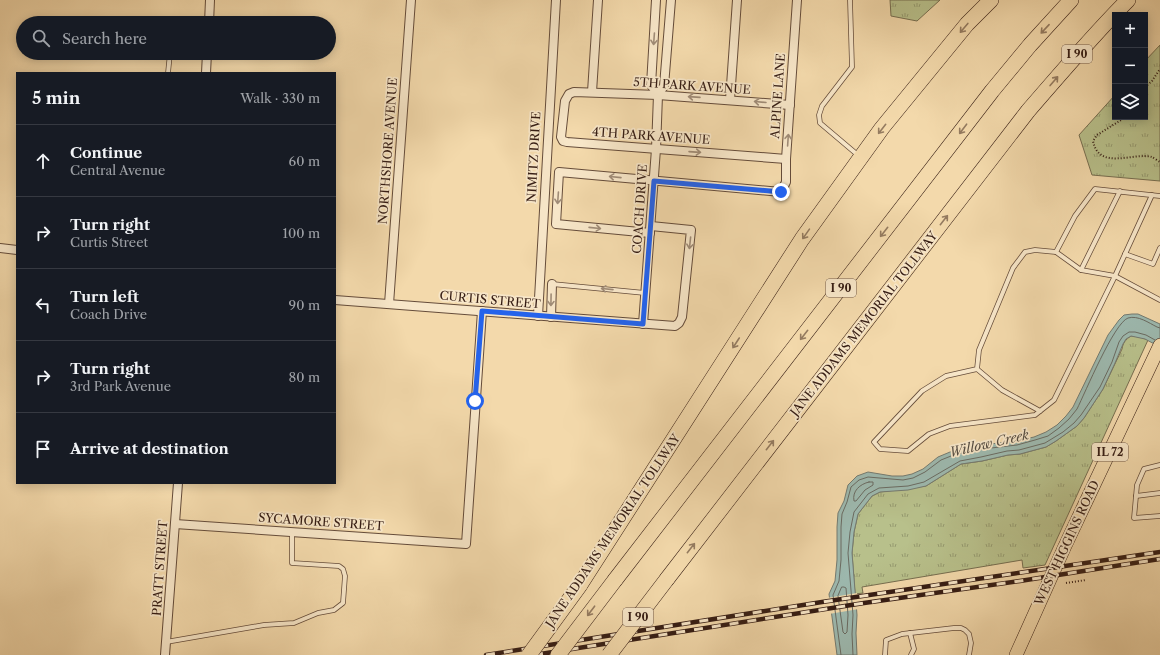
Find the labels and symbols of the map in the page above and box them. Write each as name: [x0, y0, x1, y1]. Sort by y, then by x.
one-way arrow: [960, 22, 969, 33]
one-way arrow: [1040, 24, 1050, 34]
one-way arrow: [650, 32, 657, 45]
road number: I 90: [1062, 45, 1092, 63]
street label: ALPINE LANE: [767, 53, 788, 140]
street label: 5TH PARK AVENUE: [633, 74, 751, 97]
one-way arrow: [1049, 76, 1058, 86]
street label: NORTHSHORE AVENUE: [375, 77, 400, 225]
one-way arrow: [688, 94, 701, 101]
one-way arrow: [754, 99, 767, 106]
street label: NIMITZ DRIVE: [524, 111, 543, 203]
one-way arrow: [878, 123, 887, 134]
street label: 4TH PARK AVENUE: [591, 124, 711, 147]
one-way arrow: [958, 124, 967, 135]
one-way arrow: [784, 134, 791, 147]
one-way arrow: [688, 148, 701, 155]
street label: COACH DRIVE: [629, 164, 650, 254]
one-way arrow: [609, 174, 622, 181]
route end: [772, 183, 790, 201]
one-way arrow: [554, 191, 561, 204]
one-way arrow: [940, 214, 948, 225]
one-way arrow: [588, 224, 601, 231]
one-way arrow: [879, 227, 888, 238]
street label: JANE ADDAMS MEMORIAL TOLLWAY: [786, 228, 941, 421]
one-way arrow: [802, 228, 810, 239]
one-way arrow: [686, 236, 694, 249]
road number: I 90: [826, 279, 856, 297]
one-way arrow: [601, 285, 614, 293]
street label: CURTIS STREET: [439, 288, 541, 311]
one-way arrow: [548, 293, 555, 306]
one-way arrow: [800, 330, 809, 341]
one-way arrow: [732, 338, 740, 349]
route start: [466, 392, 484, 410]
water label: Willow Creek: [948, 426, 1031, 460]
street label: JANE ADDAMS MEMORIAL TOLLWAY: [541, 431, 684, 632]
one-way arrow: [766, 439, 775, 450]
road number: IL 72: [1092, 443, 1128, 461]
street label: WEST HIGGINS ROAD: [1031, 478, 1102, 609]
street label: SYCAMORE STREET: [258, 510, 384, 533]
street label: PRATT STREET: [149, 520, 170, 616]
one-way arrow: [687, 542, 695, 553]
one-way arrow: [587, 605, 595, 616]
road number: I 90: [623, 608, 653, 626]

